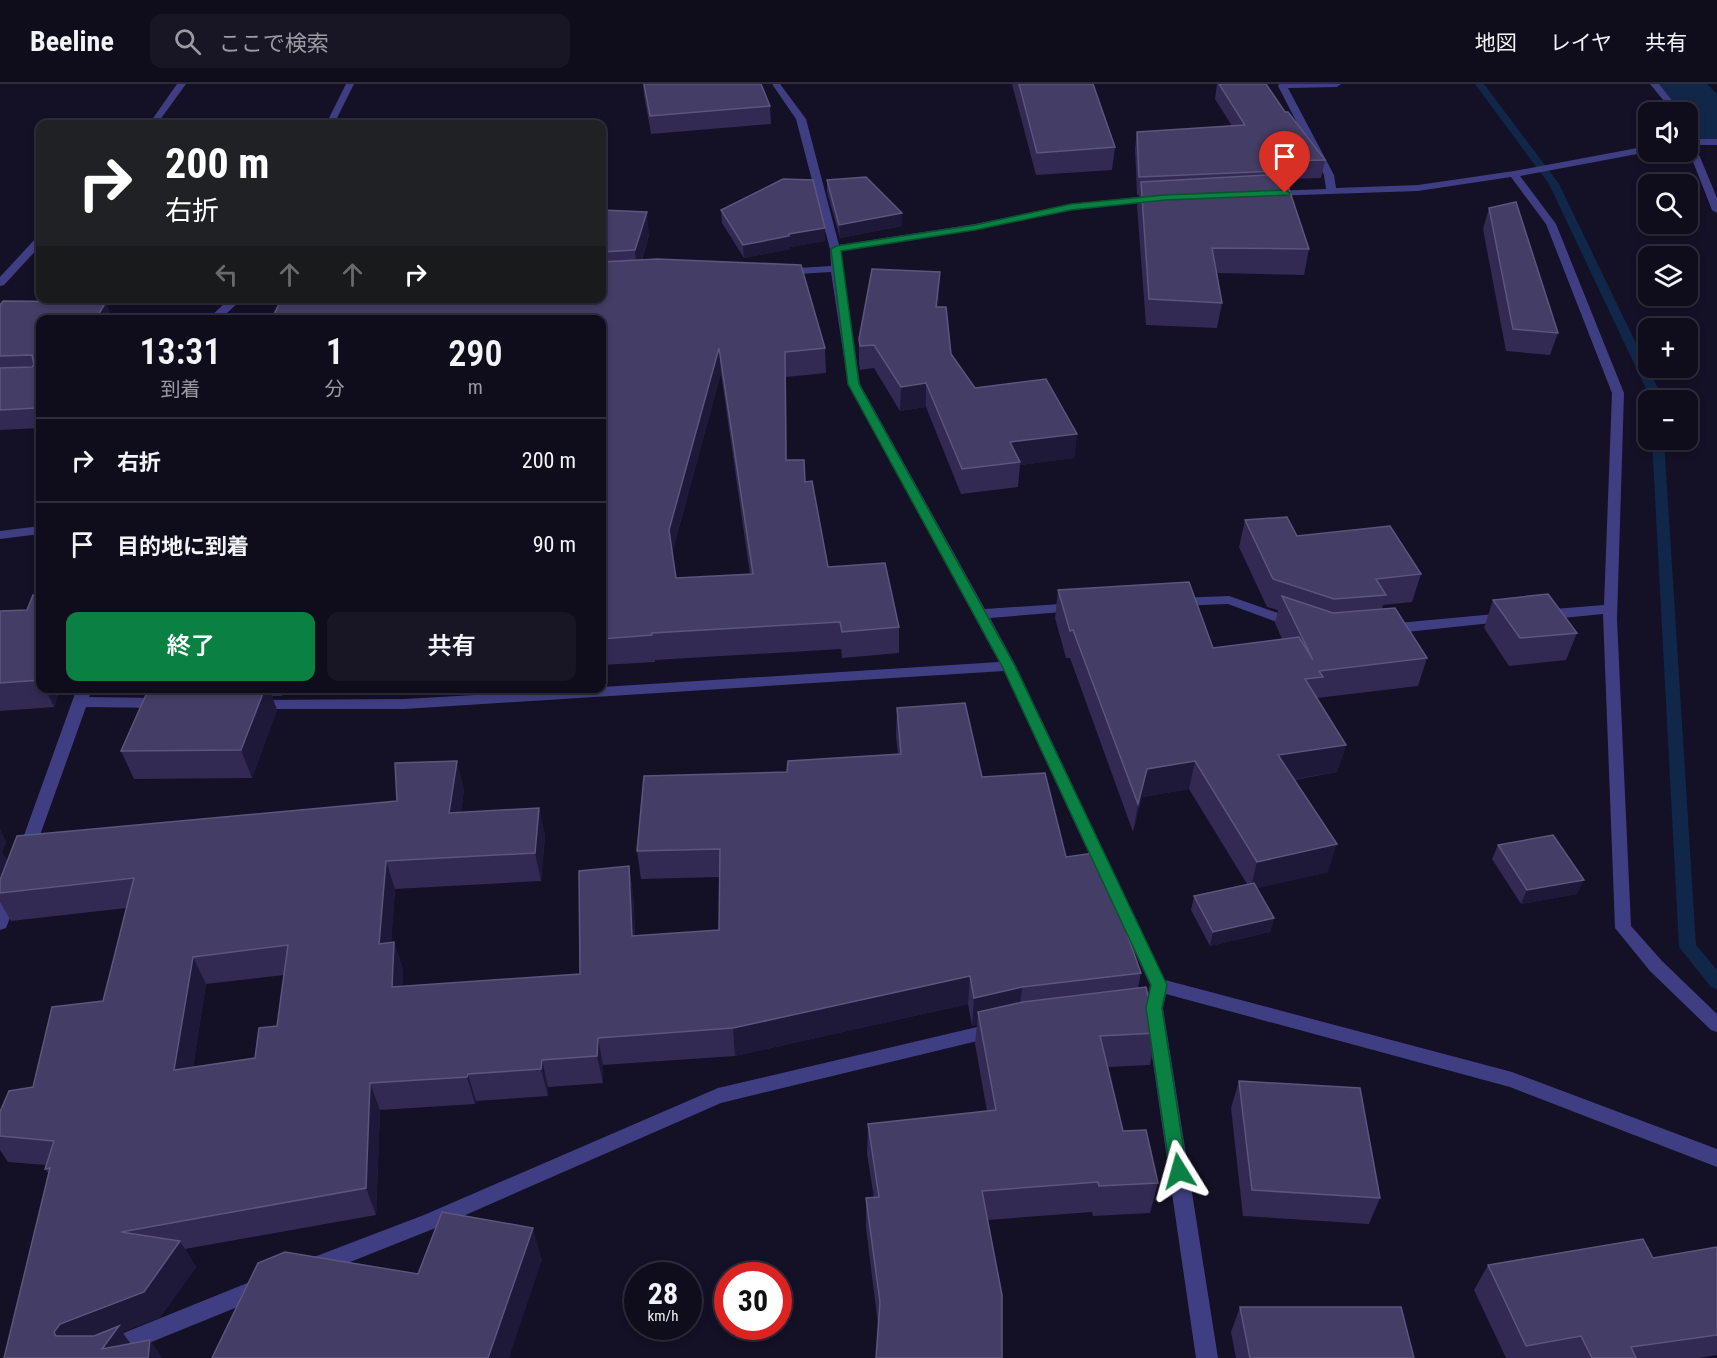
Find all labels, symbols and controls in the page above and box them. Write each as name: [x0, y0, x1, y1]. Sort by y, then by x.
search box: [150, 14, 570, 68]
text: Beeline: [30, 25, 114, 58]
icon: search: [171, 25, 204, 58]
text: ここで検索: [219, 31, 329, 56]
text: 地図: [1475, 31, 1517, 55]
text: レイヤ: [1550, 31, 1612, 55]
text: 共有: [1645, 31, 1687, 55]
map controls: [1638, 102, 1698, 450]
button: sound: [1638, 102, 1698, 162]
pin: [1259, 131, 1310, 193]
text: 200 m: [165, 139, 270, 188]
icon: arrive: [1268, 140, 1301, 173]
icon: right: [66, 144, 144, 222]
button: search: [1638, 174, 1698, 234]
text: 右折: [165, 195, 219, 227]
button: layers: [1638, 246, 1698, 306]
icon: left: [210, 258, 243, 291]
icon: ahead: [273, 258, 306, 291]
icon: ahead: [336, 258, 369, 291]
icon: right: [399, 258, 432, 291]
button: +: [1638, 318, 1698, 378]
text: 13:31: [139, 331, 221, 373]
text: 1: [326, 331, 344, 373]
text: 290: [448, 333, 503, 375]
text: m: [468, 375, 483, 399]
text: 到着: [160, 377, 200, 401]
text: 分: [325, 377, 345, 401]
button: −: [1638, 390, 1698, 450]
icon: right: [66, 444, 99, 477]
text: 200 m: [522, 448, 576, 473]
text: 右折: [117, 450, 161, 475]
icon: arrive: [66, 528, 99, 561]
text: 90 m: [533, 532, 576, 557]
text: 目的地に到着: [117, 534, 249, 559]
button: 終了: [66, 612, 315, 681]
button: 共有: [327, 612, 576, 681]
position arrow: [1147, 1139, 1211, 1203]
speed limit sign: 30: [714, 1262, 792, 1340]
text: 28: [648, 1276, 678, 1311]
text: km/h: [648, 1307, 678, 1325]

